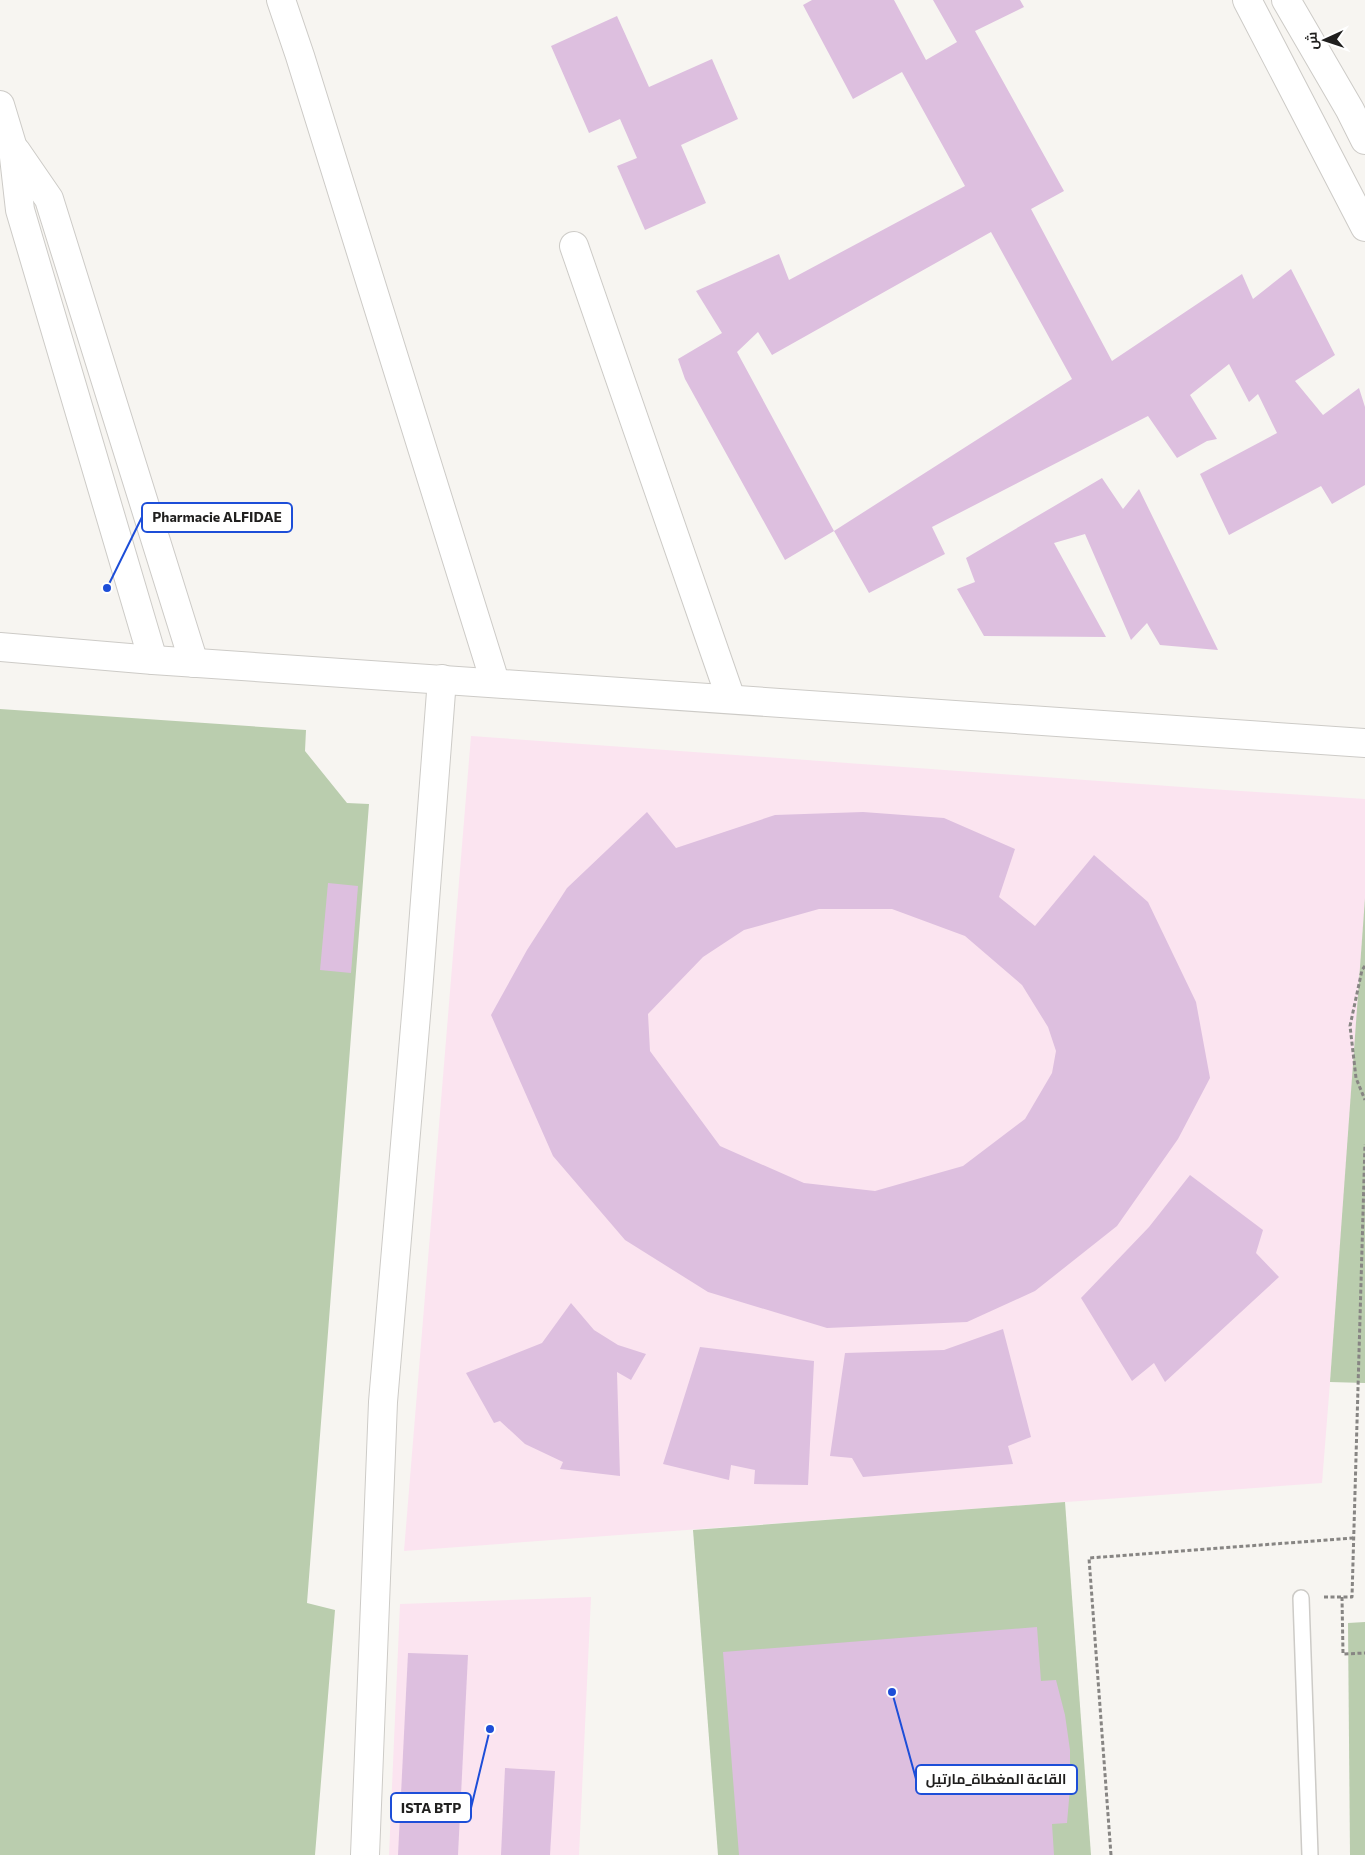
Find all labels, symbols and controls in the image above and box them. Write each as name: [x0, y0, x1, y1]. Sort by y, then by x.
north arrow: [1300, 15, 1350, 65]
text: ش: [1303, 31, 1321, 50]
callout: Pharmacie ALFIDAE: [142, 503, 292, 532]
text: Pharmacie ALFIDAE: [152, 508, 282, 525]
callout: القاعة المغطاة_مارتيل: [916, 1765, 1077, 1794]
text: القاعة المغطاة_مارتيل: [926, 1770, 1066, 1788]
callout: ISTA BTP: [391, 1793, 471, 1822]
text: ISTA BTP: [401, 1799, 461, 1816]

